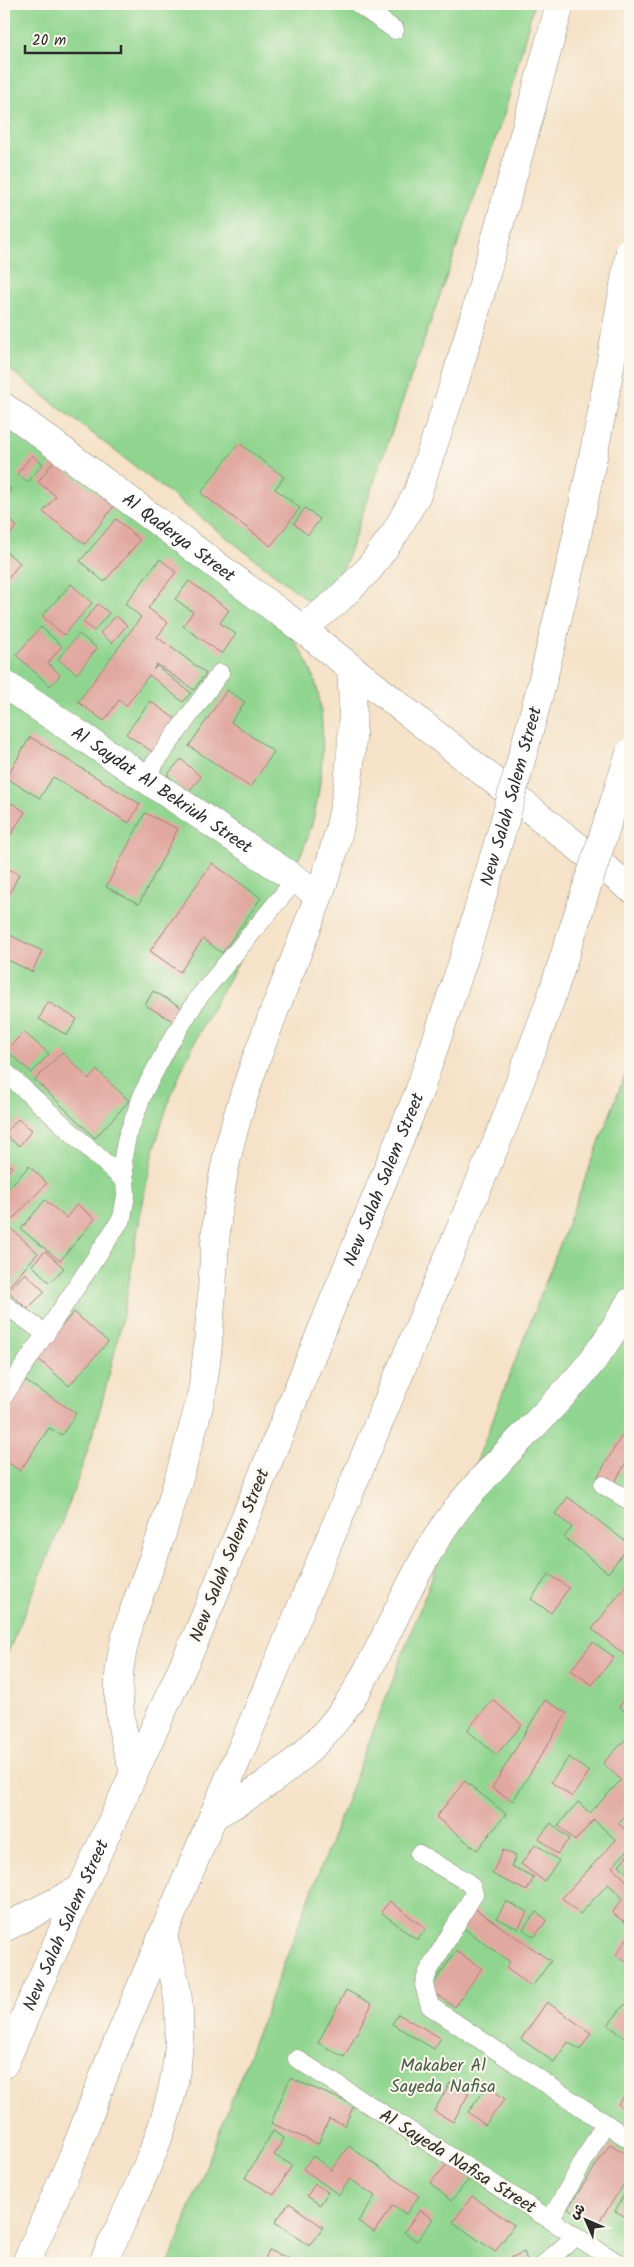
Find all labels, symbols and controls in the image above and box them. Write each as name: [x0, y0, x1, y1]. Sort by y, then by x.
scale bar: [25, 22, 121, 54]
text: 20 m: [32, 29, 66, 53]
street label: Al Qaderya Street: [115, 486, 242, 591]
street label: New Salah Salem Street: [473, 703, 551, 890]
street label: Al Saydat Al Bekriuh Street: [65, 720, 258, 863]
street label: New Salah Salem Street: [336, 1088, 434, 1271]
street label: New Salah Salem Street: [182, 1463, 279, 1647]
street label: New Salah Salem Street: [16, 1834, 118, 2016]
park label: Makaber Al Sayeda Nafisa: [390, 2052, 496, 2102]
street label: Al Sayeda Nafisa Street: [373, 2102, 542, 2223]
north arrow: [562, 2194, 612, 2244]
text: ش: [564, 2198, 591, 2225]

